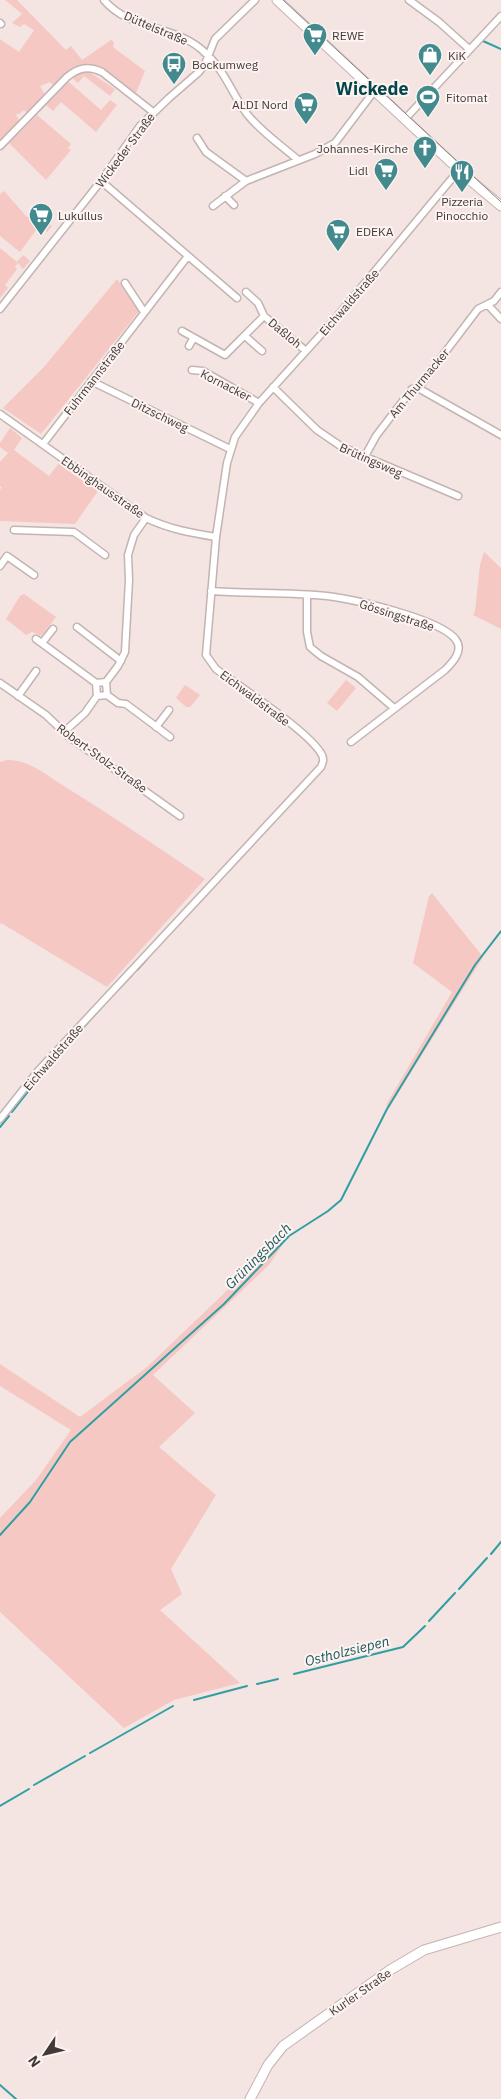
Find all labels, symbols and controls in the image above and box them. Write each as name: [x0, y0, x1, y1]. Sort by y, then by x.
street label: Düttelstraße: [122, 8, 191, 48]
supermarket icon: REWE: [302, 22, 328, 56]
place label: REWE: [332, 28, 364, 43]
shop icon: KiK: [417, 42, 443, 76]
place label: KiK: [448, 48, 467, 63]
bus stop icon: Bockumweg: [161, 51, 187, 85]
place label: Bockumweg: [192, 57, 259, 72]
district label: Wickede: [335, 77, 409, 100]
sports icon: Fitomat: [415, 84, 441, 118]
place label: Fitomat: [446, 90, 488, 105]
supermarket icon: ALDI Nord: [293, 91, 319, 125]
place label: ALDI Nord: [232, 97, 288, 112]
street label: Wickeder Straße: [92, 109, 158, 190]
church icon: Johannes-Kirche: [412, 135, 438, 169]
place label: Johannes-Kirche: [317, 141, 408, 156]
supermarket icon: Lidl: [373, 157, 399, 191]
restaurant icon: Pizzeria Pinocchio: [449, 159, 475, 193]
place label: Lidl: [349, 163, 368, 178]
place label: Pizzeria Pinocchio: [436, 194, 488, 223]
supermarket icon: Lukullus: [28, 202, 54, 236]
place label: Lukullus: [58, 208, 103, 223]
supermarket icon: EDEKA: [325, 218, 351, 252]
place label: EDEKA: [356, 224, 394, 239]
street label: Eichwaldstraße: [316, 265, 382, 338]
street label: Daßloh: [265, 315, 305, 351]
street label: Fuhrmannstraße: [60, 338, 128, 418]
street label: Am Thurmacker: [386, 345, 453, 421]
street label: Kornacker: [198, 366, 254, 404]
street label: Ditzschweg: [129, 395, 192, 436]
street label: Brütingsweg: [337, 439, 405, 481]
street label: Ebbinghausstraße: [59, 453, 148, 521]
street label: Gössingstraße: [358, 596, 437, 634]
street label: Eichwaldstraße: [217, 667, 293, 729]
street label: Robert-Stolz-Straße: [54, 720, 150, 796]
street label: Eichwaldstraße: [20, 1020, 86, 1093]
water label: Grüningsbach: [221, 1219, 295, 1293]
water label: Ostholzsiepen: [303, 1632, 391, 1670]
street label: Kurler Straße: [326, 1965, 394, 2019]
north arrow: [20, 2029, 70, 2079]
text: N: [24, 2052, 45, 2071]

